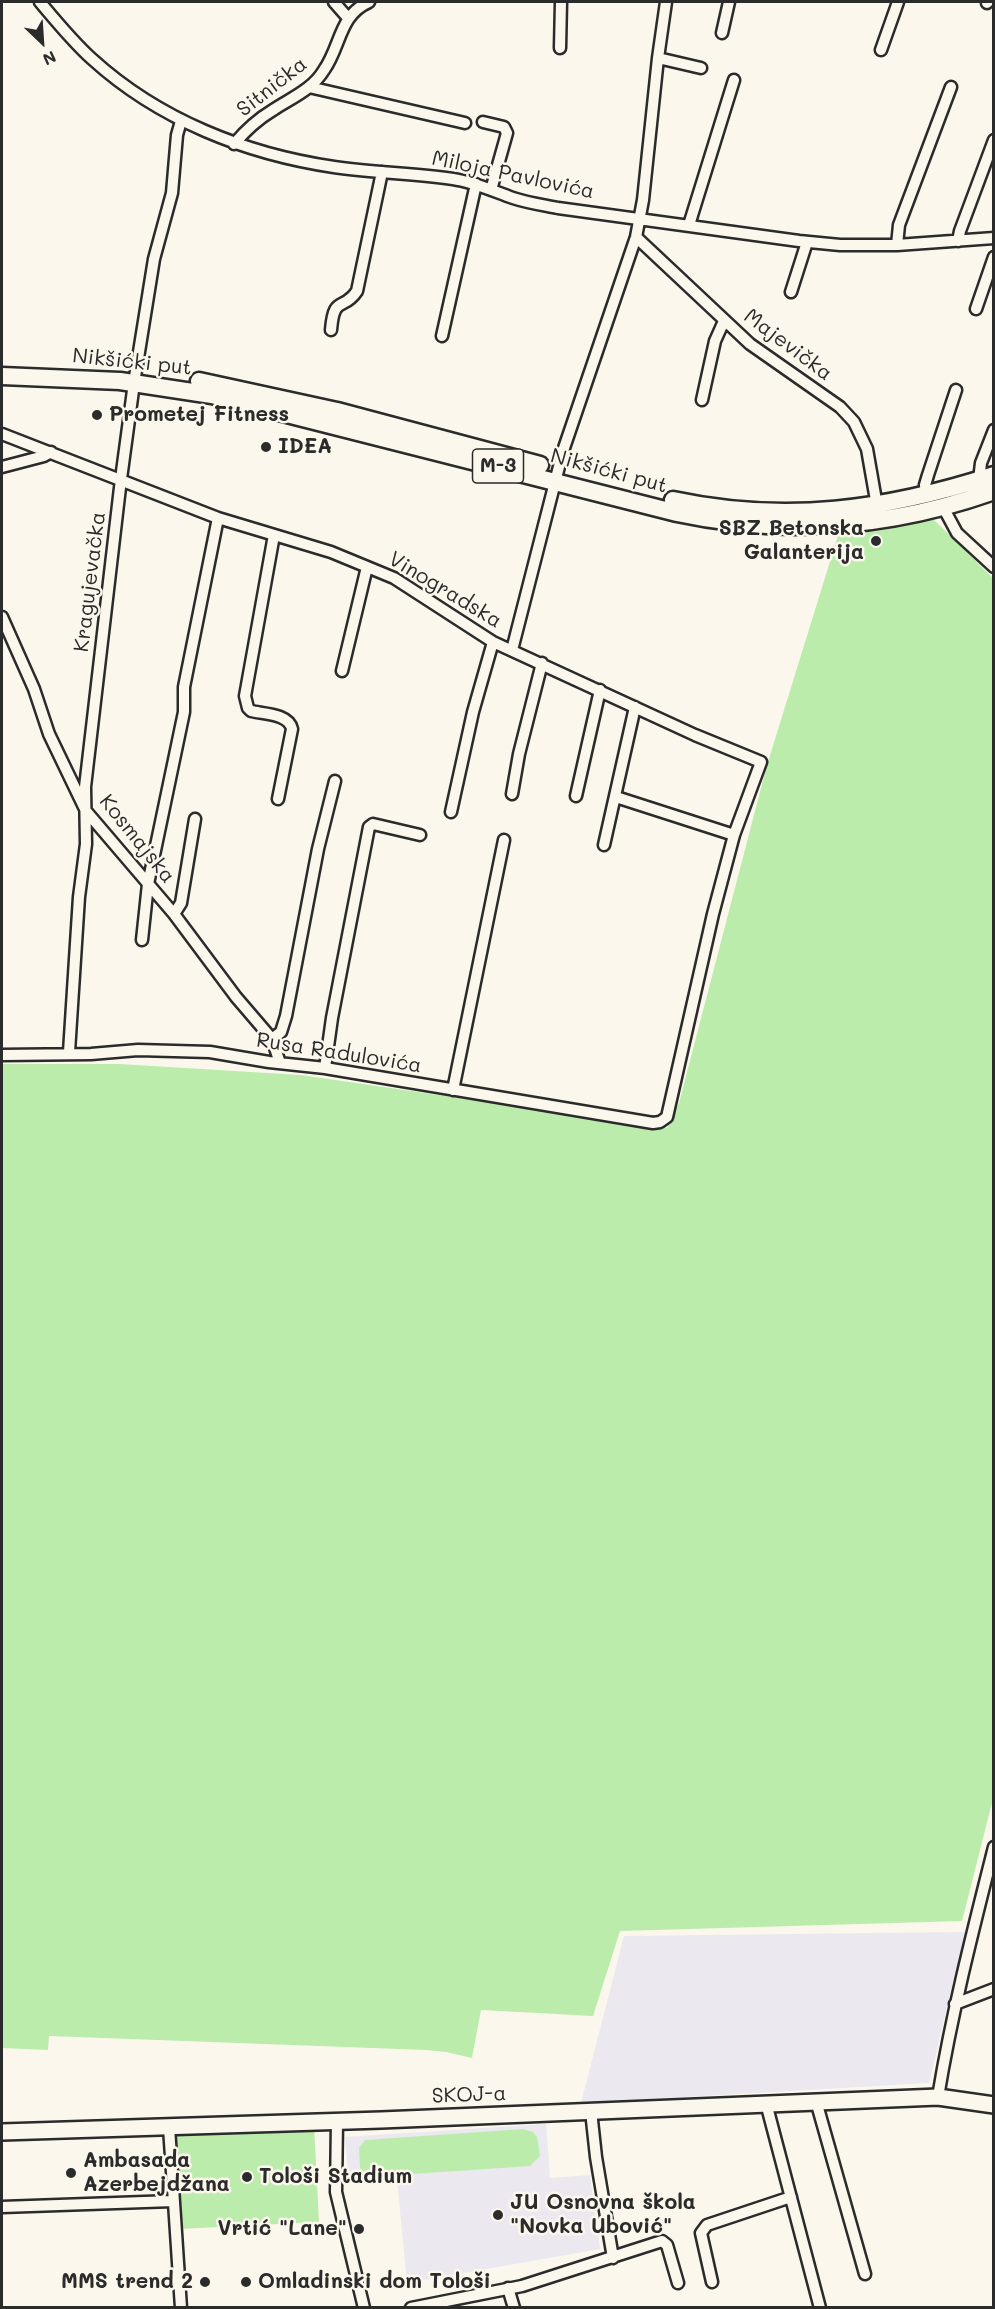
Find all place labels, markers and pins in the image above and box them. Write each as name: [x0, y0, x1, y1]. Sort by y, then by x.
place label: Prometej Fitness: [109, 402, 289, 428]
marker: Prometej Fitness: [90, 408, 104, 422]
place label: IDEA: [278, 434, 332, 460]
marker: IDEA: [259, 440, 273, 454]
place label: SBZ Betonska Galanterija: [719, 516, 864, 566]
marker: SBZ Betonska Galanterija: [869, 534, 883, 548]
place label: Ambasada Azerbejdžana: [83, 2148, 230, 2198]
place label: Tološi Stadium: [259, 2164, 412, 2190]
marker: Ambasada Azerbejdžana: [64, 2166, 78, 2180]
marker: Tološi Stadium: [240, 2170, 254, 2184]
place label: JU Osnovna škola "Novka Ubović": [510, 2190, 696, 2240]
marker: JU Osnovna škola "Novka Ubović": [491, 2208, 505, 2222]
place label: Vrtić "Lane": [218, 2216, 347, 2242]
marker: Vrtić "Lane": [352, 2222, 366, 2236]
place label: MMS trend 2: [61, 2269, 193, 2295]
place label: Omladinski dom Tološi: [258, 2269, 491, 2295]
marker: MMS trend 2: [198, 2275, 212, 2289]
marker: Omladinski dom Tološi: [239, 2275, 253, 2289]

